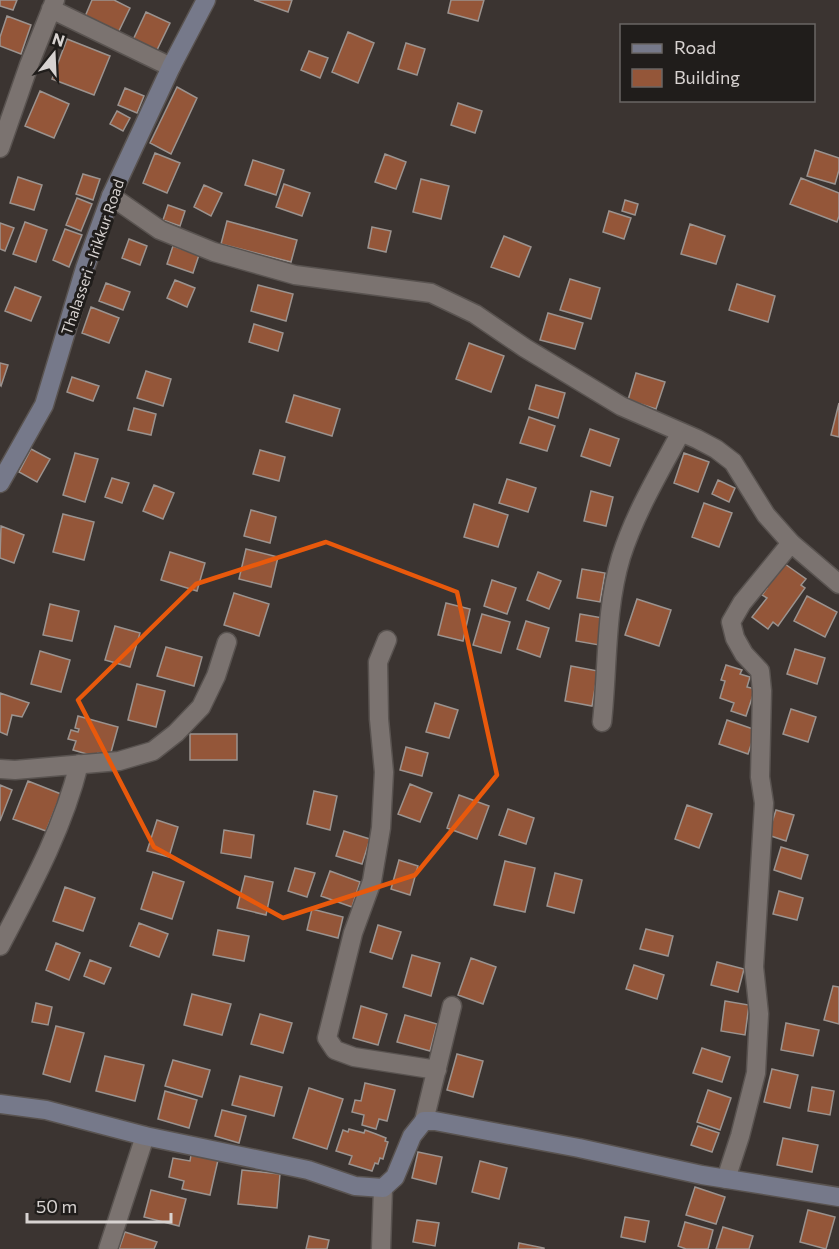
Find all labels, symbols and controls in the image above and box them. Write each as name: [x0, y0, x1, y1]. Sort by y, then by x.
north arrow: [24, 24, 84, 84]
legend: [620, 24, 815, 102]
text: N: [50, 28, 67, 50]
text: Road: [674, 36, 716, 58]
text: Building: [674, 66, 740, 88]
street label: Thalasseri - Irikkur Road: [57, 177, 127, 337]
scale bar: [27, 1186, 171, 1224]
text: 50 m: [36, 1195, 77, 1217]

